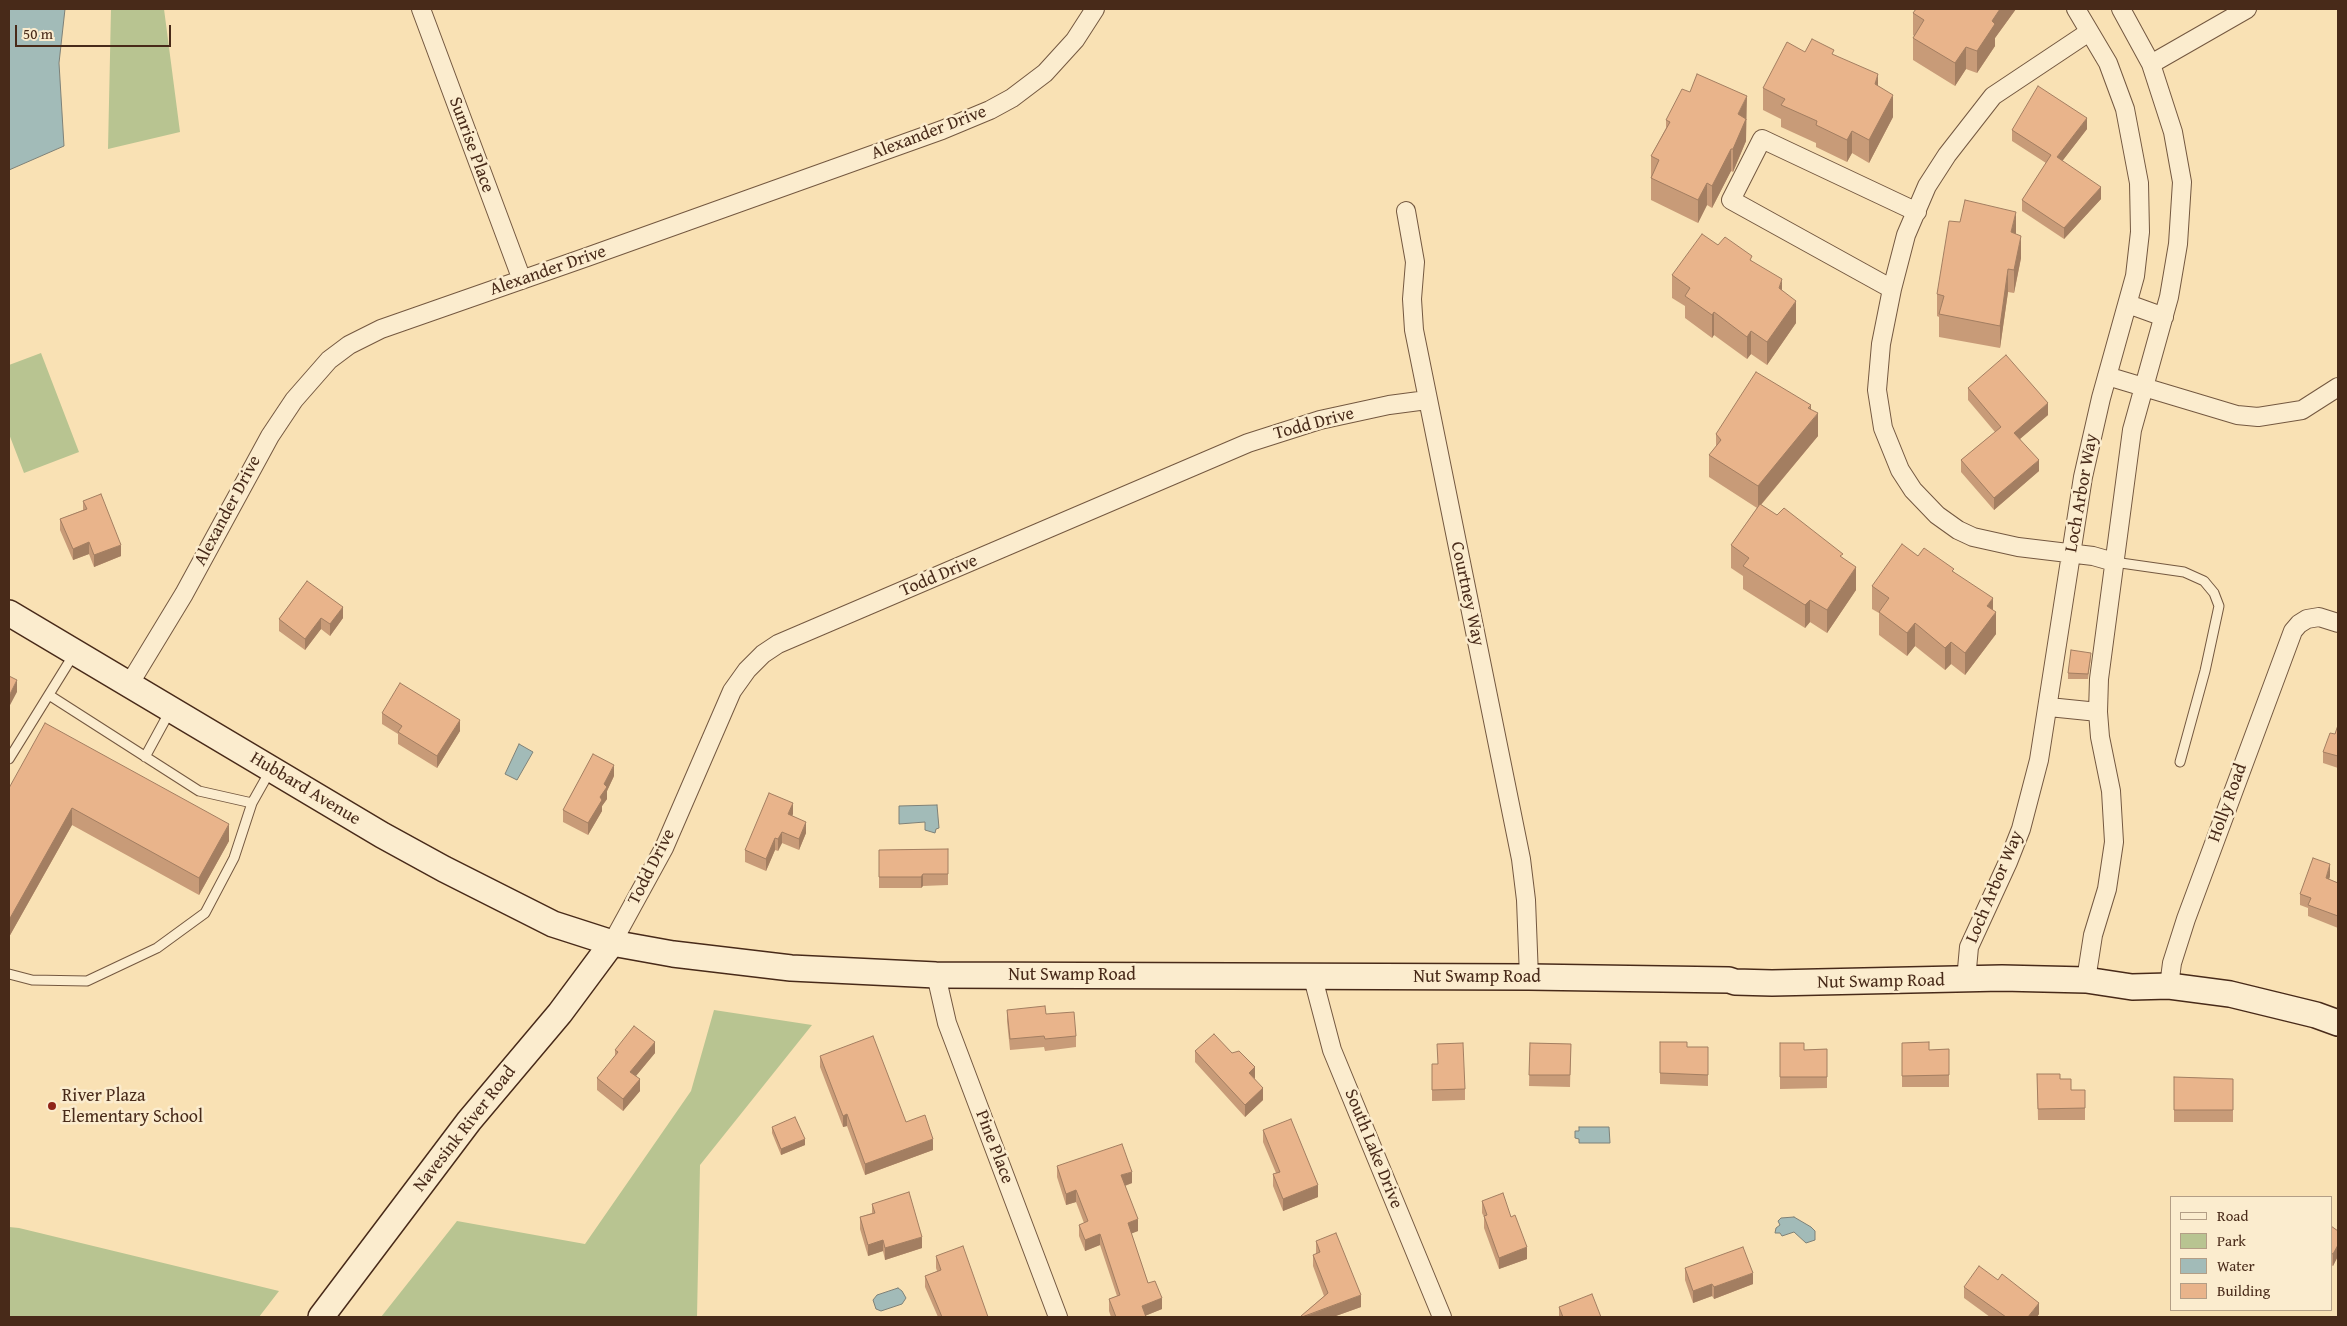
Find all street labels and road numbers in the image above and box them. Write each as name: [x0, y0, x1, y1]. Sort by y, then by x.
street label: Sunrise Place: [444, 94, 498, 196]
street label: Alexander Drive: [868, 101, 990, 165]
street label: Alexander Drive: [487, 241, 609, 301]
street label: Todd Drive: [1272, 403, 1356, 445]
street label: Loch Arbor Way: [2061, 432, 2103, 554]
street label: Alexander Drive: [190, 452, 266, 570]
street label: Courtney Way: [1445, 540, 1489, 648]
street label: Todd Drive: [897, 550, 981, 602]
street label: Hubbard Avenue: [246, 748, 364, 830]
street label: Holly Road: [2204, 761, 2252, 845]
street label: Todd Drive: [624, 826, 680, 908]
street label: Loch Arbor Way: [1962, 828, 2028, 946]
street label: Nut Swamp Road: [1008, 964, 1136, 986]
street label: Nut Swamp Road: [1413, 966, 1541, 988]
street label: Nut Swamp Road: [1817, 970, 1945, 994]
street label: Navesink River Road: [409, 1062, 521, 1196]
street label: South Lake Drive: [1339, 1086, 1407, 1212]
street label: Pine Place: [970, 1107, 1018, 1187]

